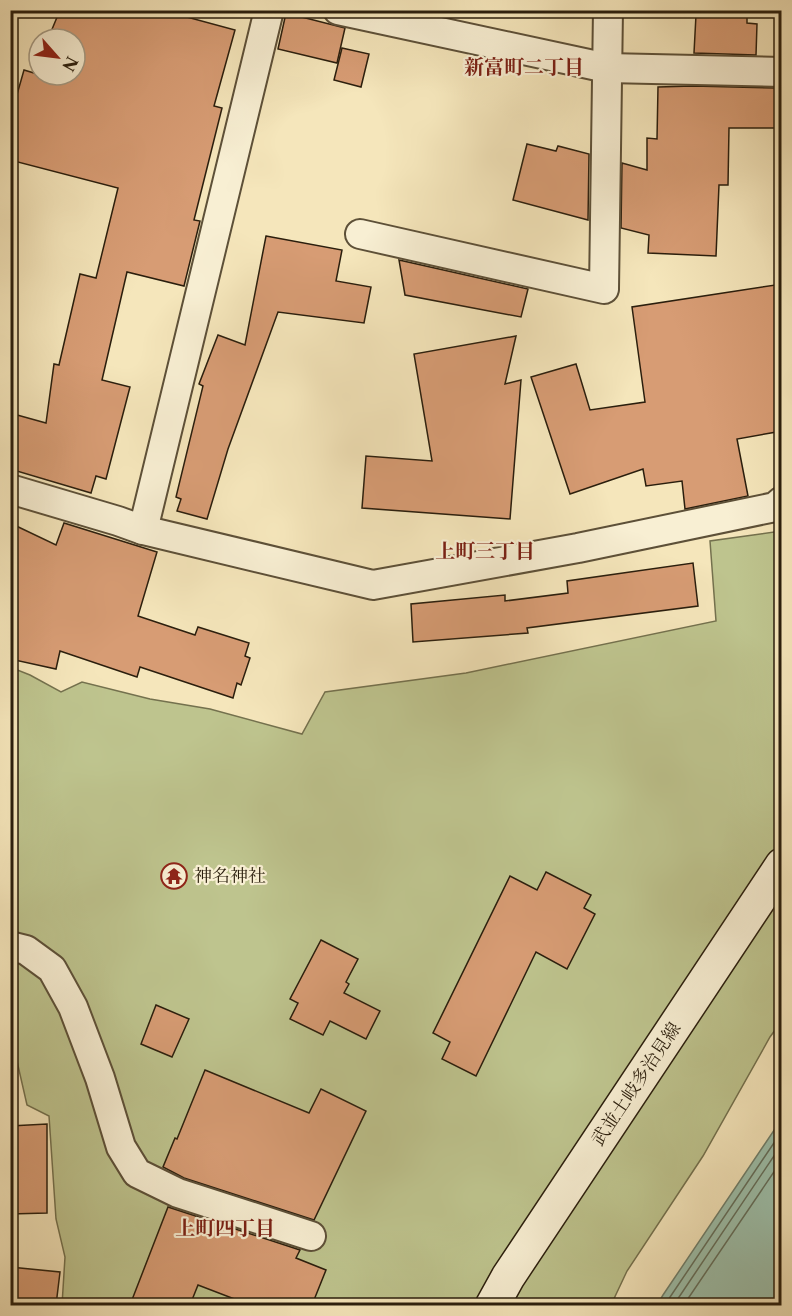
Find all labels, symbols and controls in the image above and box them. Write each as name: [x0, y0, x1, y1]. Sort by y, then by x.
north arrow: [27, 27, 87, 87]
text: N: [58, 53, 82, 75]
district label: 新富町二丁目: [464, 55, 584, 79]
district label: 上町三丁目: [435, 539, 535, 563]
temple icon: 神名神社: [159, 861, 189, 891]
place label: 神名神社: [194, 865, 266, 887]
street label: 武並土岐多治見線: [587, 1018, 685, 1150]
district label: 上町四丁目: [175, 1216, 275, 1240]

